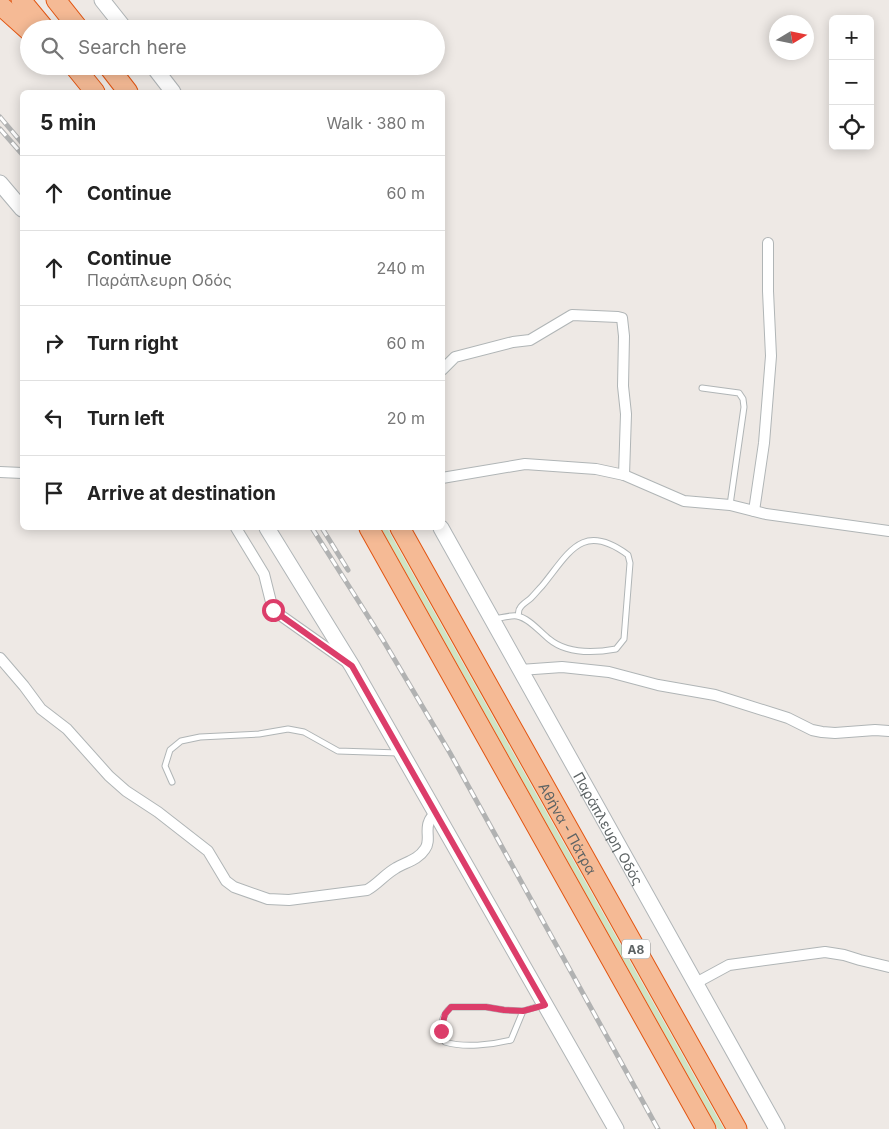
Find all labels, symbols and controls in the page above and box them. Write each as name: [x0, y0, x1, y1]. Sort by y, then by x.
north arrow: [769, 15, 814, 60]
map controls: [829, 15, 874, 150]
button: +: [829, 15, 874, 60]
search box: [20, 20, 445, 75]
icon: search: [38, 34, 66, 62]
text: Search here: [78, 36, 187, 59]
button: −: [829, 60, 874, 105]
button: locate: [829, 105, 874, 150]
text: 5 min: [40, 110, 96, 135]
text: Walk · 380 m: [326, 113, 425, 133]
icon: ahead: [40, 179, 68, 207]
text: Continue: [87, 182, 172, 205]
text: 60 m: [386, 183, 425, 203]
text: Continue: [87, 247, 172, 270]
icon: ahead: [40, 254, 68, 282]
text: 240 m: [377, 258, 425, 278]
text: Παράπλευρη Οδός: [87, 270, 232, 290]
icon: right: [40, 329, 68, 357]
text: Turn right: [87, 332, 178, 355]
text: 60 m: [386, 333, 425, 353]
icon: left: [40, 404, 68, 432]
text: Turn left: [87, 407, 165, 430]
text: 20 m: [387, 408, 425, 428]
icon: arrive: [40, 479, 68, 507]
text: Arrive at destination: [87, 482, 276, 505]
route start: [262, 599, 285, 622]
street label: Παράπλευρη Οδός: [570, 769, 647, 888]
street label: Αθήνα - Πάτρα: [536, 779, 601, 877]
road number: Α8: [622, 940, 650, 959]
route end: [430, 1020, 453, 1043]

